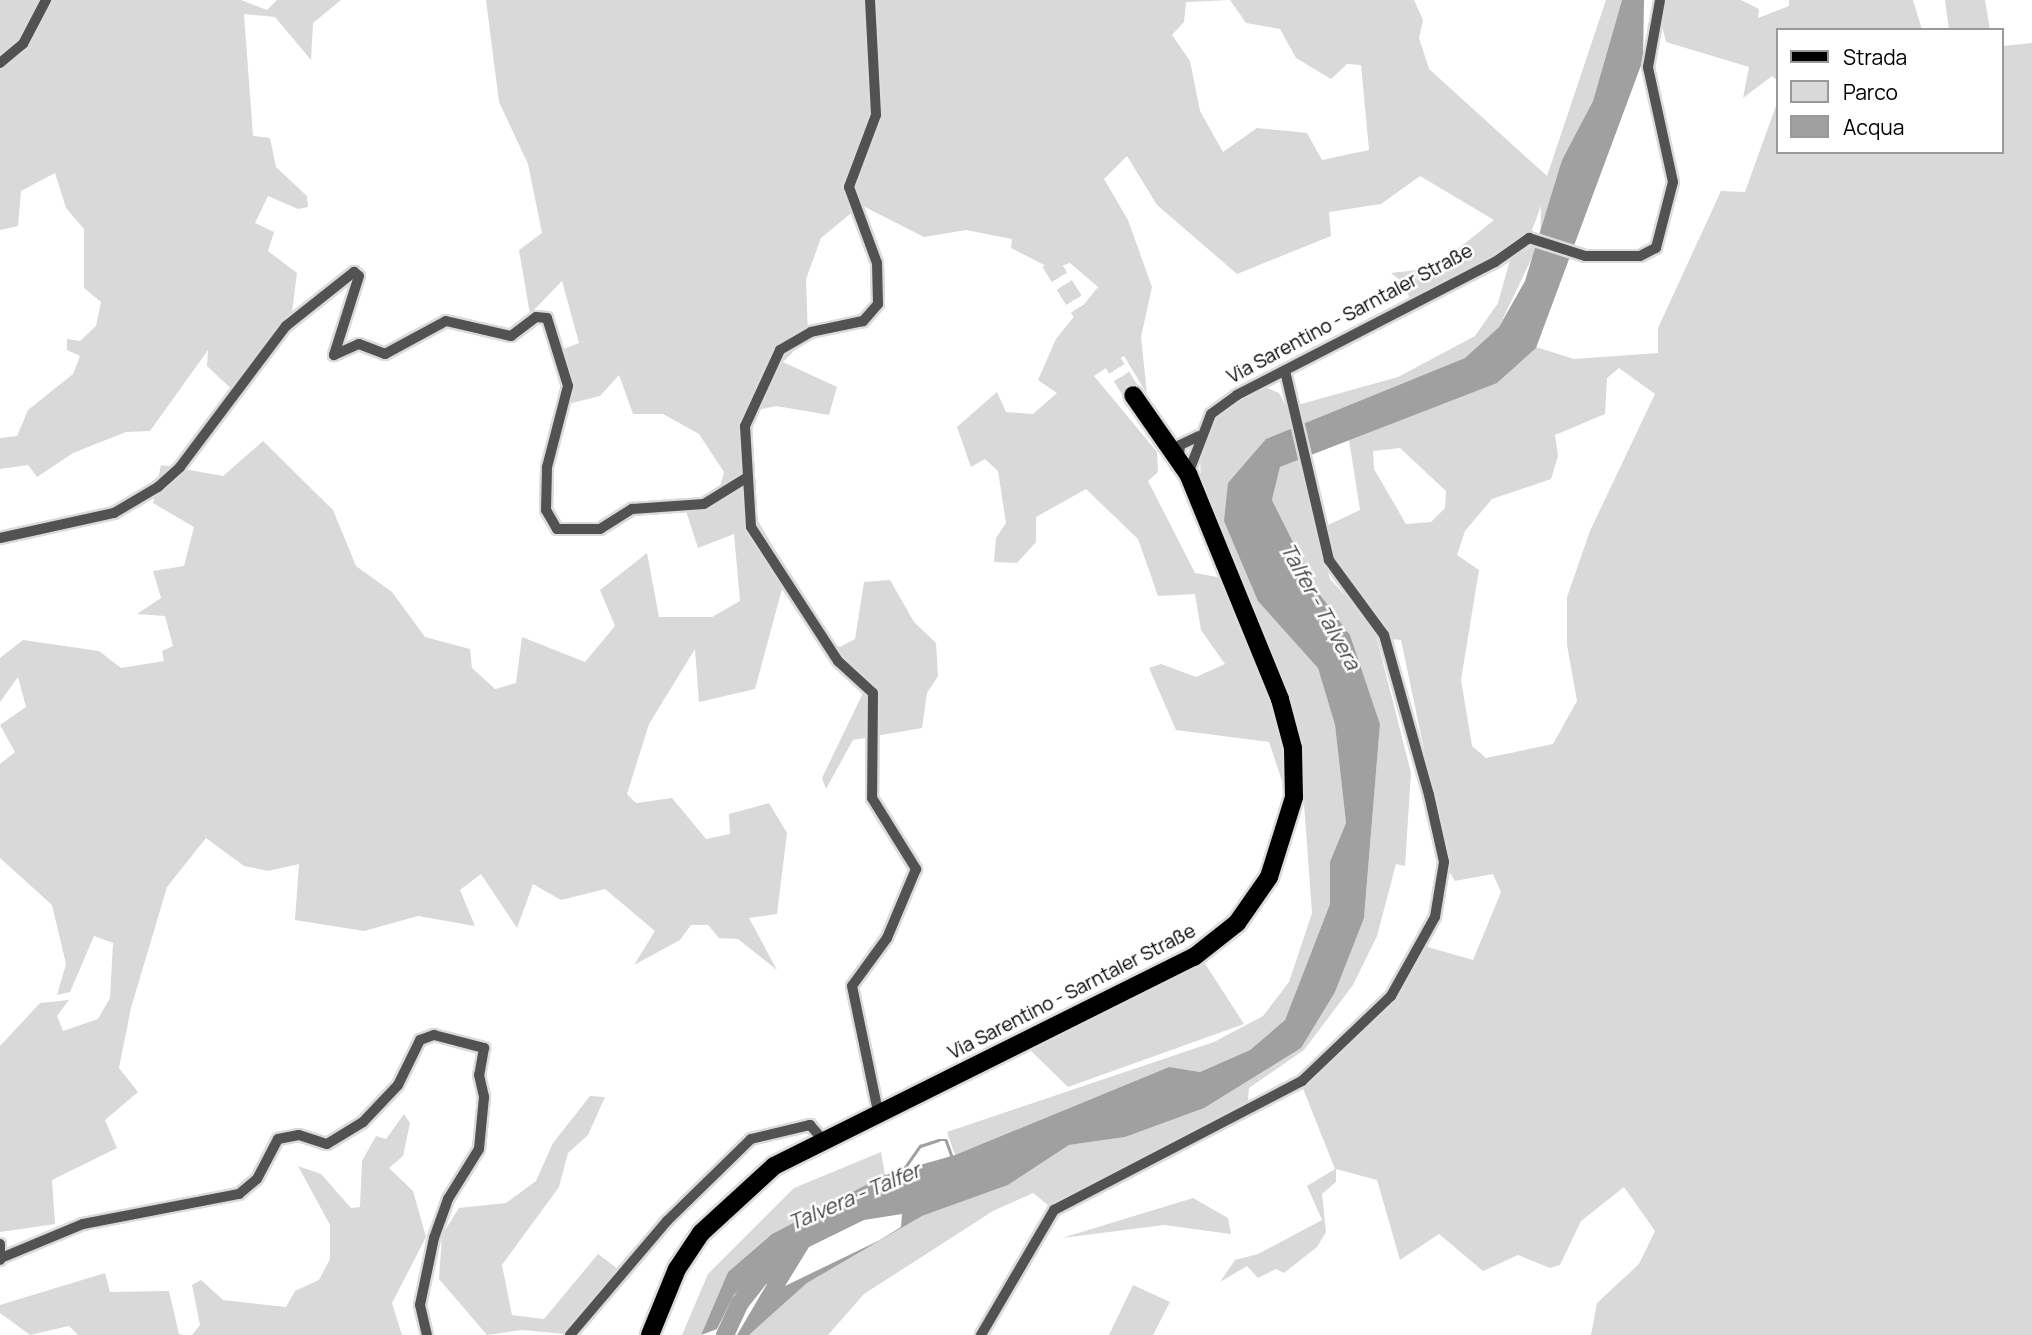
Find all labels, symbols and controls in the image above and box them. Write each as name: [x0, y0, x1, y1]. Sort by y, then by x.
legend: [1776, 28, 2004, 154]
text: Strada: [1843, 43, 1907, 71]
text: Parco: [1843, 78, 1898, 106]
text: Acqua: [1843, 113, 1905, 141]
street label: Via Sarentino - Sarntaler Straße: [1223, 239, 1477, 389]
water label: Talfer - Talvera: [1276, 538, 1366, 674]
street label: Via Sarentino - Sarntaler Straße: [944, 920, 1200, 1064]
water label: Talvera - Talfer: [784, 1157, 924, 1235]

